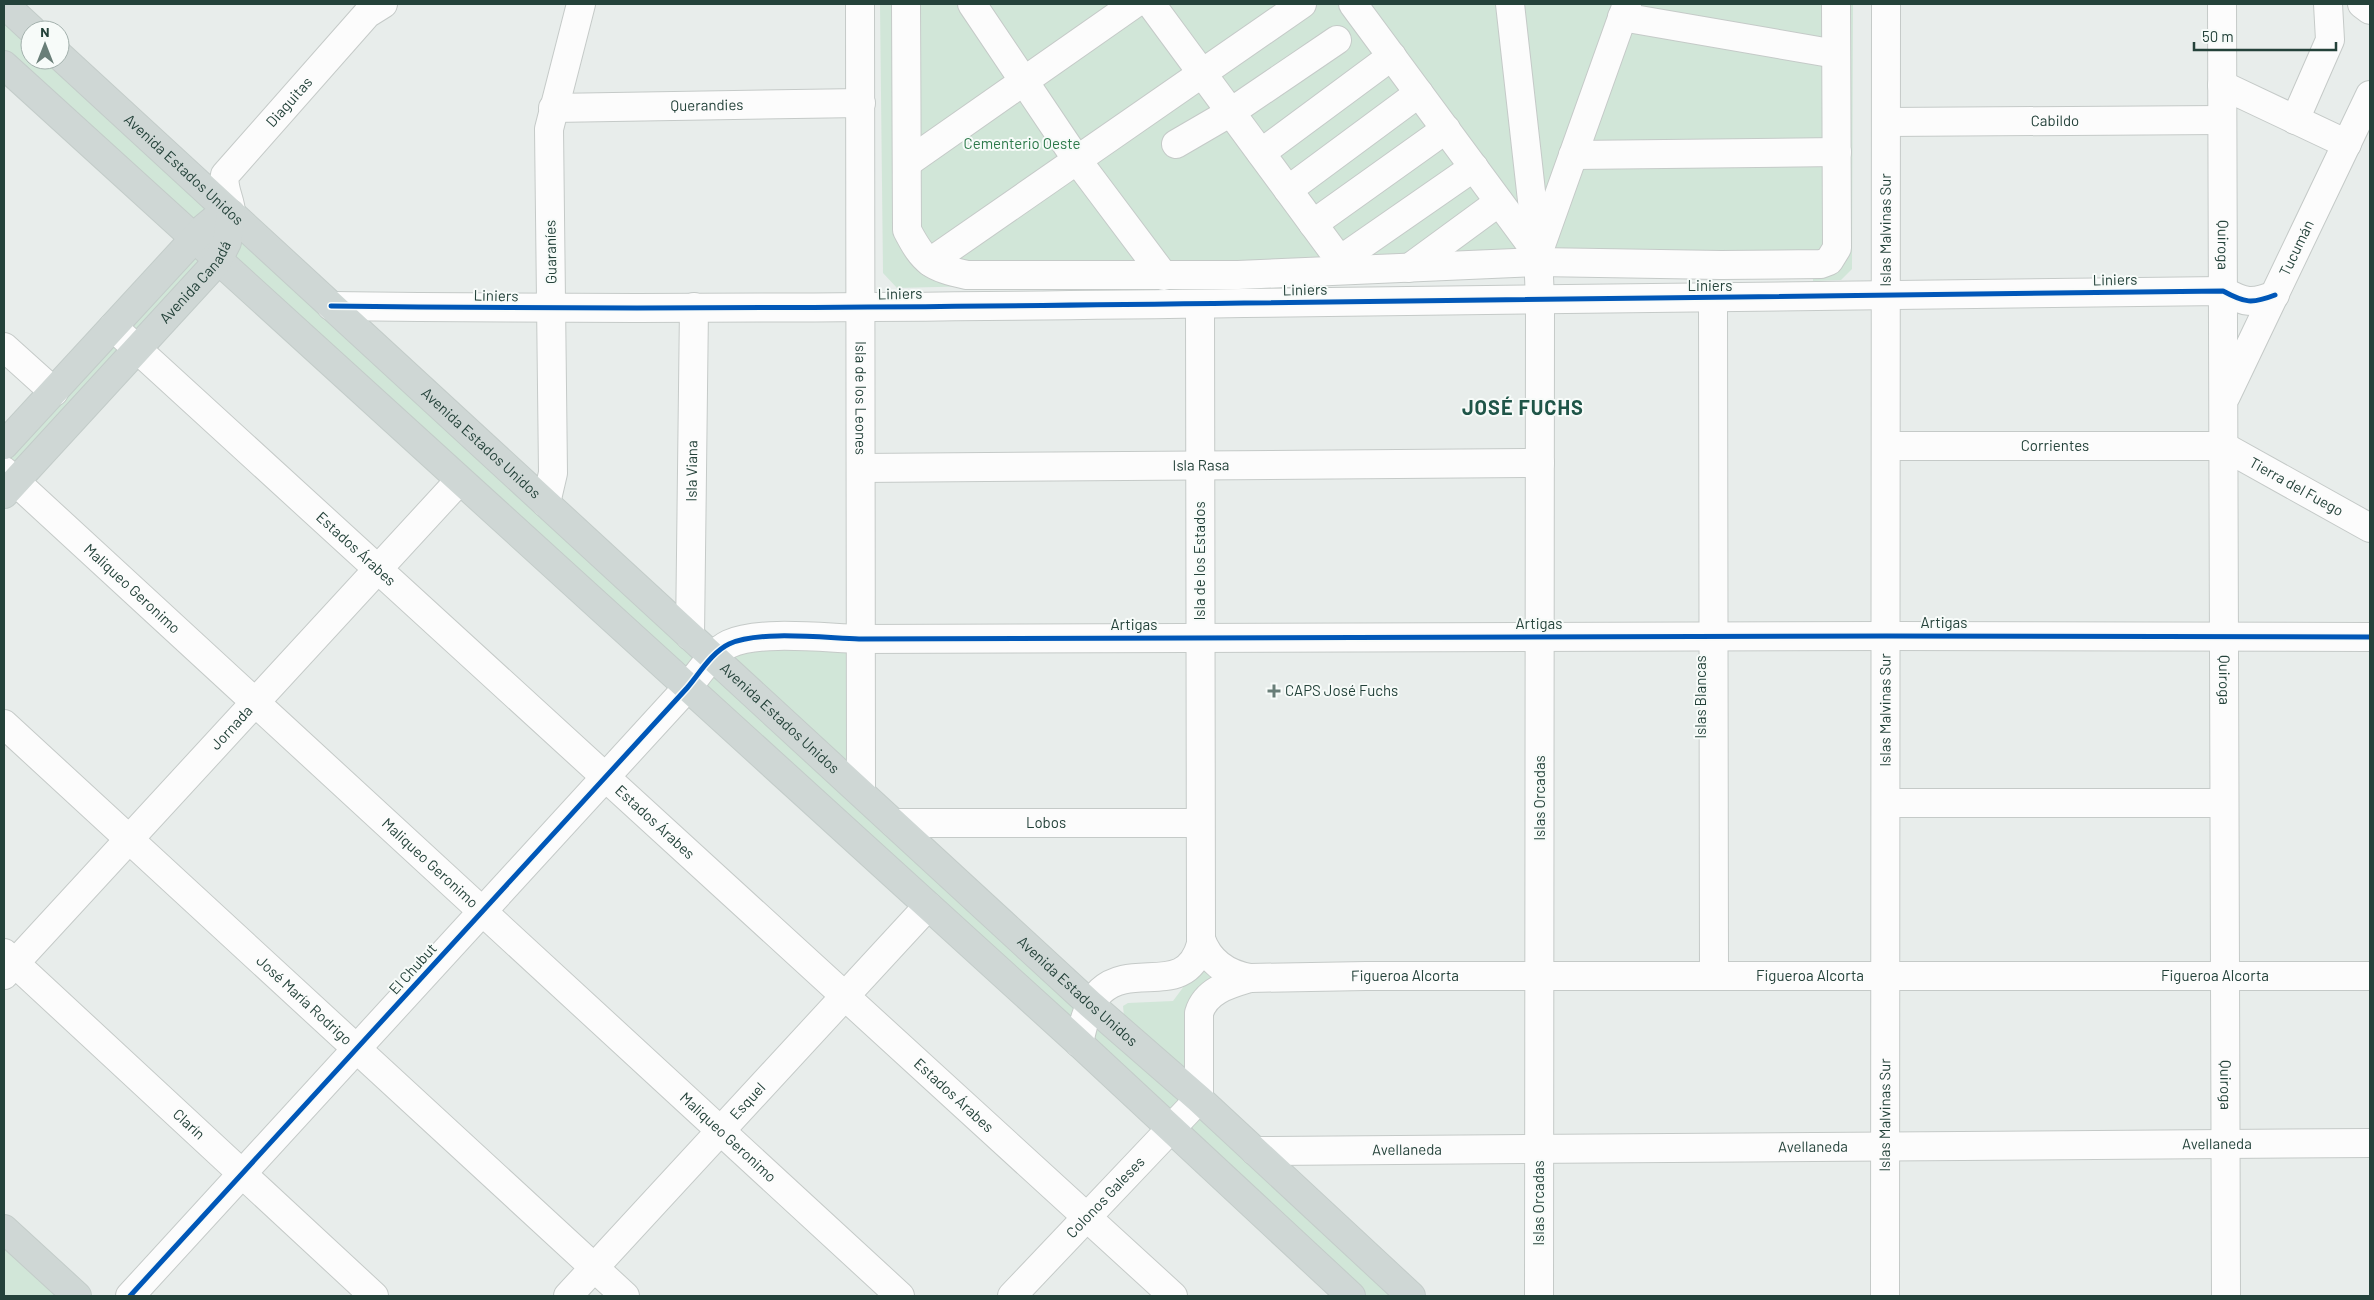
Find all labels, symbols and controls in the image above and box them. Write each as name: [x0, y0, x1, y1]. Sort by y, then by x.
north arrow: [20, 20, 70, 70]
scale bar: [2194, 20, 2336, 52]
text: N: [40, 23, 50, 40]
text: 50 m: [2202, 27, 2234, 45]
street label: Diaguitas: [262, 73, 315, 130]
street label: Querandies: [670, 95, 744, 114]
street label: Avenida Estados Unidos: [121, 110, 248, 228]
street label: Cabildo: [2031, 111, 2079, 129]
park label: Cementerio Oeste: [964, 134, 1080, 152]
street label: Islas Malvinas Sur: [1876, 173, 1894, 287]
street label: Tucumán: [2275, 217, 2317, 279]
street label: Guaraníes: [540, 220, 560, 284]
street label: Quiroga: [2215, 220, 2233, 270]
street label: Avenida Canadá: [155, 237, 234, 327]
street label: Liniers: [2092, 270, 2138, 288]
street label: Liniers: [1688, 276, 1732, 294]
street label: Liniers: [1282, 280, 1328, 298]
street label: Liniers: [877, 284, 923, 302]
street label: Liniers: [473, 286, 519, 304]
street label: Isla de los Leones: [852, 341, 871, 455]
street label: Avenida Estados Unidos: [418, 383, 545, 502]
district label: JOSÉ FUCHS: [1462, 395, 1584, 419]
street label: Corrientes: [2021, 436, 2089, 454]
street label: Isla Viana: [682, 440, 700, 502]
street label: Tierra del Fuego: [2247, 453, 2347, 519]
street label: Isla Rasa: [1172, 455, 1230, 474]
street label: Isla de los Estados: [1190, 501, 1208, 621]
street label: Estados Árabes: [313, 507, 400, 589]
street label: Maliqueo Geronimo: [81, 539, 185, 637]
street label: Artigas: [1921, 613, 1967, 631]
street label: Artigas: [1516, 614, 1562, 632]
street label: Artigas: [1111, 615, 1157, 633]
street label: Islas Malvinas Sur: [1875, 653, 1893, 767]
street label: Islas Blancas: [1691, 655, 1709, 739]
street label: Quiroga: [2216, 655, 2234, 705]
street label: Avenida Estados Unidos: [717, 658, 844, 777]
place label: CAPS José Fuchs: [1285, 681, 1398, 699]
marker: CAPS José Fuchs: [1267, 684, 1281, 698]
street label: Jornada: [206, 701, 256, 753]
street label: Islas Orcadas: [1530, 755, 1548, 841]
street label: Estados Árabes: [612, 781, 699, 862]
street label: Lobos: [1026, 813, 1066, 831]
street label: Maliqueo Geronimo: [379, 814, 482, 911]
street label: Avenida Estados Unidos: [1014, 932, 1142, 1049]
street label: El Chubut: [385, 939, 440, 998]
street label: José María Rodrigo: [253, 951, 356, 1048]
street label: Figueroa Alcorta: [1351, 966, 1459, 984]
street label: Figueroa Alcorta: [1756, 966, 1864, 984]
street label: Figueroa Alcorta: [2161, 966, 2269, 984]
street label: Estados Árabes: [911, 1054, 998, 1136]
street label: Islas Malvinas Sur: [1875, 1058, 1893, 1172]
street label: Quiroga: [2217, 1060, 2235, 1110]
street label: Esquel: [725, 1078, 769, 1123]
street label: Maliqueo Geronimo: [677, 1088, 780, 1186]
street label: Clarín: [170, 1104, 209, 1143]
street label: Avellaneda: [2182, 1134, 2252, 1152]
street label: Avellaneda: [1778, 1137, 1848, 1155]
street label: Avellaneda: [1372, 1140, 1442, 1158]
street label: Colonos Galeses: [1062, 1152, 1148, 1241]
street label: Islas Orcadas: [1529, 1160, 1547, 1246]

